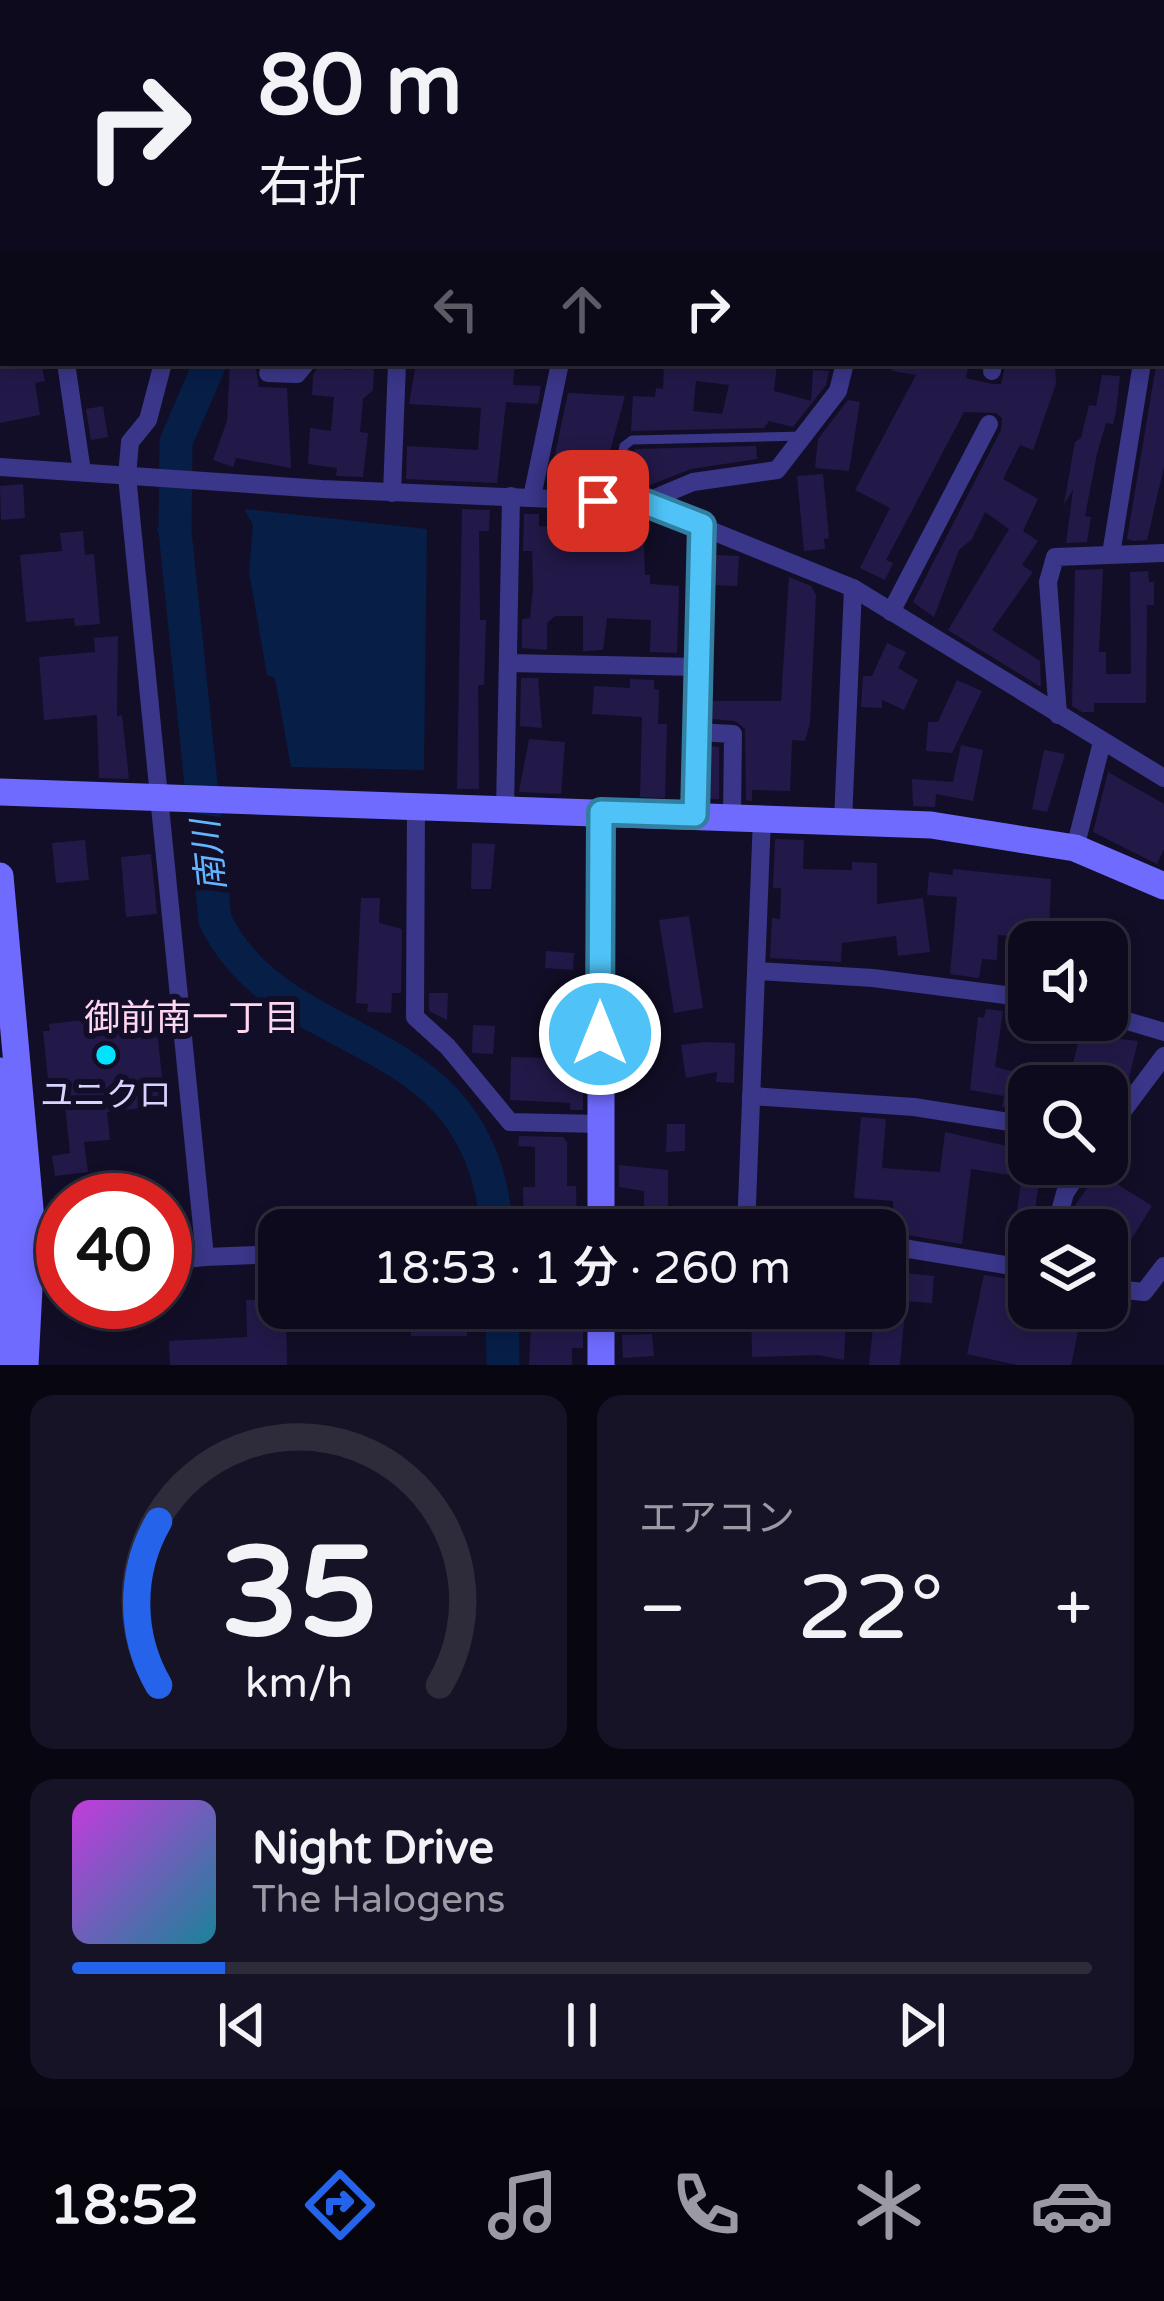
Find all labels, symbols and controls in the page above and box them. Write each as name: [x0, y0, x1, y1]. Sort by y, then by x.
text: 80 m: [258, 36, 462, 137]
icon: right: [60, 48, 216, 204]
text: 右折: [258, 151, 366, 216]
icon: left: [423, 276, 489, 342]
icon: ahead: [549, 276, 615, 342]
icon: right: [675, 276, 741, 342]
pin: [547, 450, 649, 552]
icon: arrive: [565, 468, 631, 534]
water label: 南川: [184, 814, 235, 894]
map controls: [1008, 921, 1128, 1329]
button: sound: [1008, 921, 1128, 1041]
position arrow: [537, 971, 663, 1097]
district label: 御前南一丁目: [84, 997, 300, 1040]
marker: ユニクロ: [93, 1042, 119, 1068]
button: search: [1008, 1065, 1128, 1185]
place label: ユニクロ: [40, 1076, 172, 1115]
speed limit sign: 40: [36, 1173, 192, 1329]
button: layers: [1008, 1209, 1128, 1329]
text: 18:53 · 1 分 · 260 m: [373, 1242, 791, 1296]
text: エアコン: [639, 1495, 795, 1542]
text: 35: [220, 1519, 377, 1670]
text: 22°: [797, 1555, 944, 1664]
text: −: [639, 1569, 686, 1649]
text: +: [1055, 1569, 1092, 1649]
text: km/h: [245, 1658, 352, 1709]
text: Night Drive: [252, 1822, 494, 1876]
text: The Halogens: [252, 1876, 505, 1923]
icon: previous: [209, 1992, 275, 2058]
icon: pause: [549, 1992, 615, 2058]
icon: next: [889, 1992, 955, 2058]
icon: directions: [298, 2163, 382, 2247]
icon: music: [481, 2163, 565, 2247]
icon: phone: [664, 2163, 748, 2247]
icon: climate: [847, 2163, 931, 2247]
icon: car: [1030, 2163, 1114, 2247]
text: 18:52: [50, 2173, 199, 2238]

